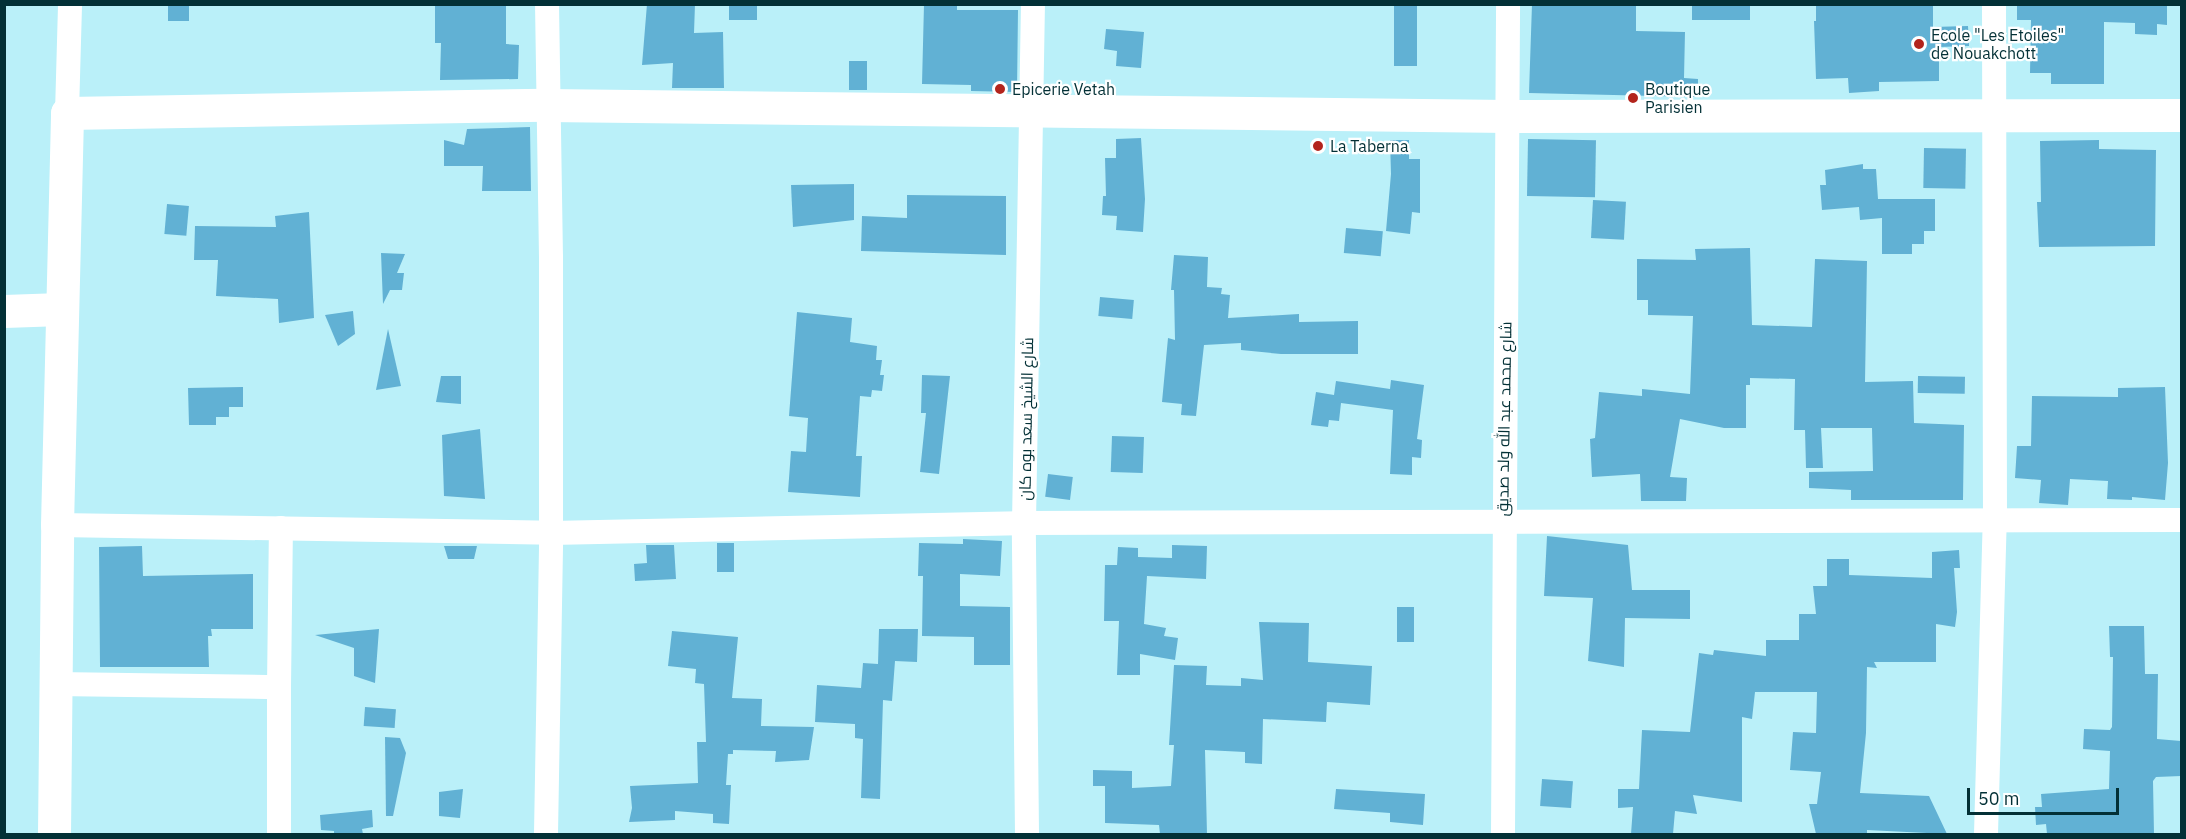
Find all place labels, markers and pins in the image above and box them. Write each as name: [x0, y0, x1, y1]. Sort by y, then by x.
place label: Ecole "Les Etoiles" de Nouakchott: [1931, 25, 2064, 63]
marker: Ecole "Les Etoiles" de Nouakchott: [1912, 37, 1926, 51]
place label: Epicerie Vetah: [1012, 79, 1115, 99]
place label: Boutique Parisien: [1645, 79, 1710, 117]
marker: Epicerie Vetah: [993, 82, 1007, 96]
marker: Boutique Parisien: [1626, 91, 1640, 105]
place label: La Taberna: [1330, 136, 1408, 156]
marker: La Taberna: [1311, 139, 1325, 153]

